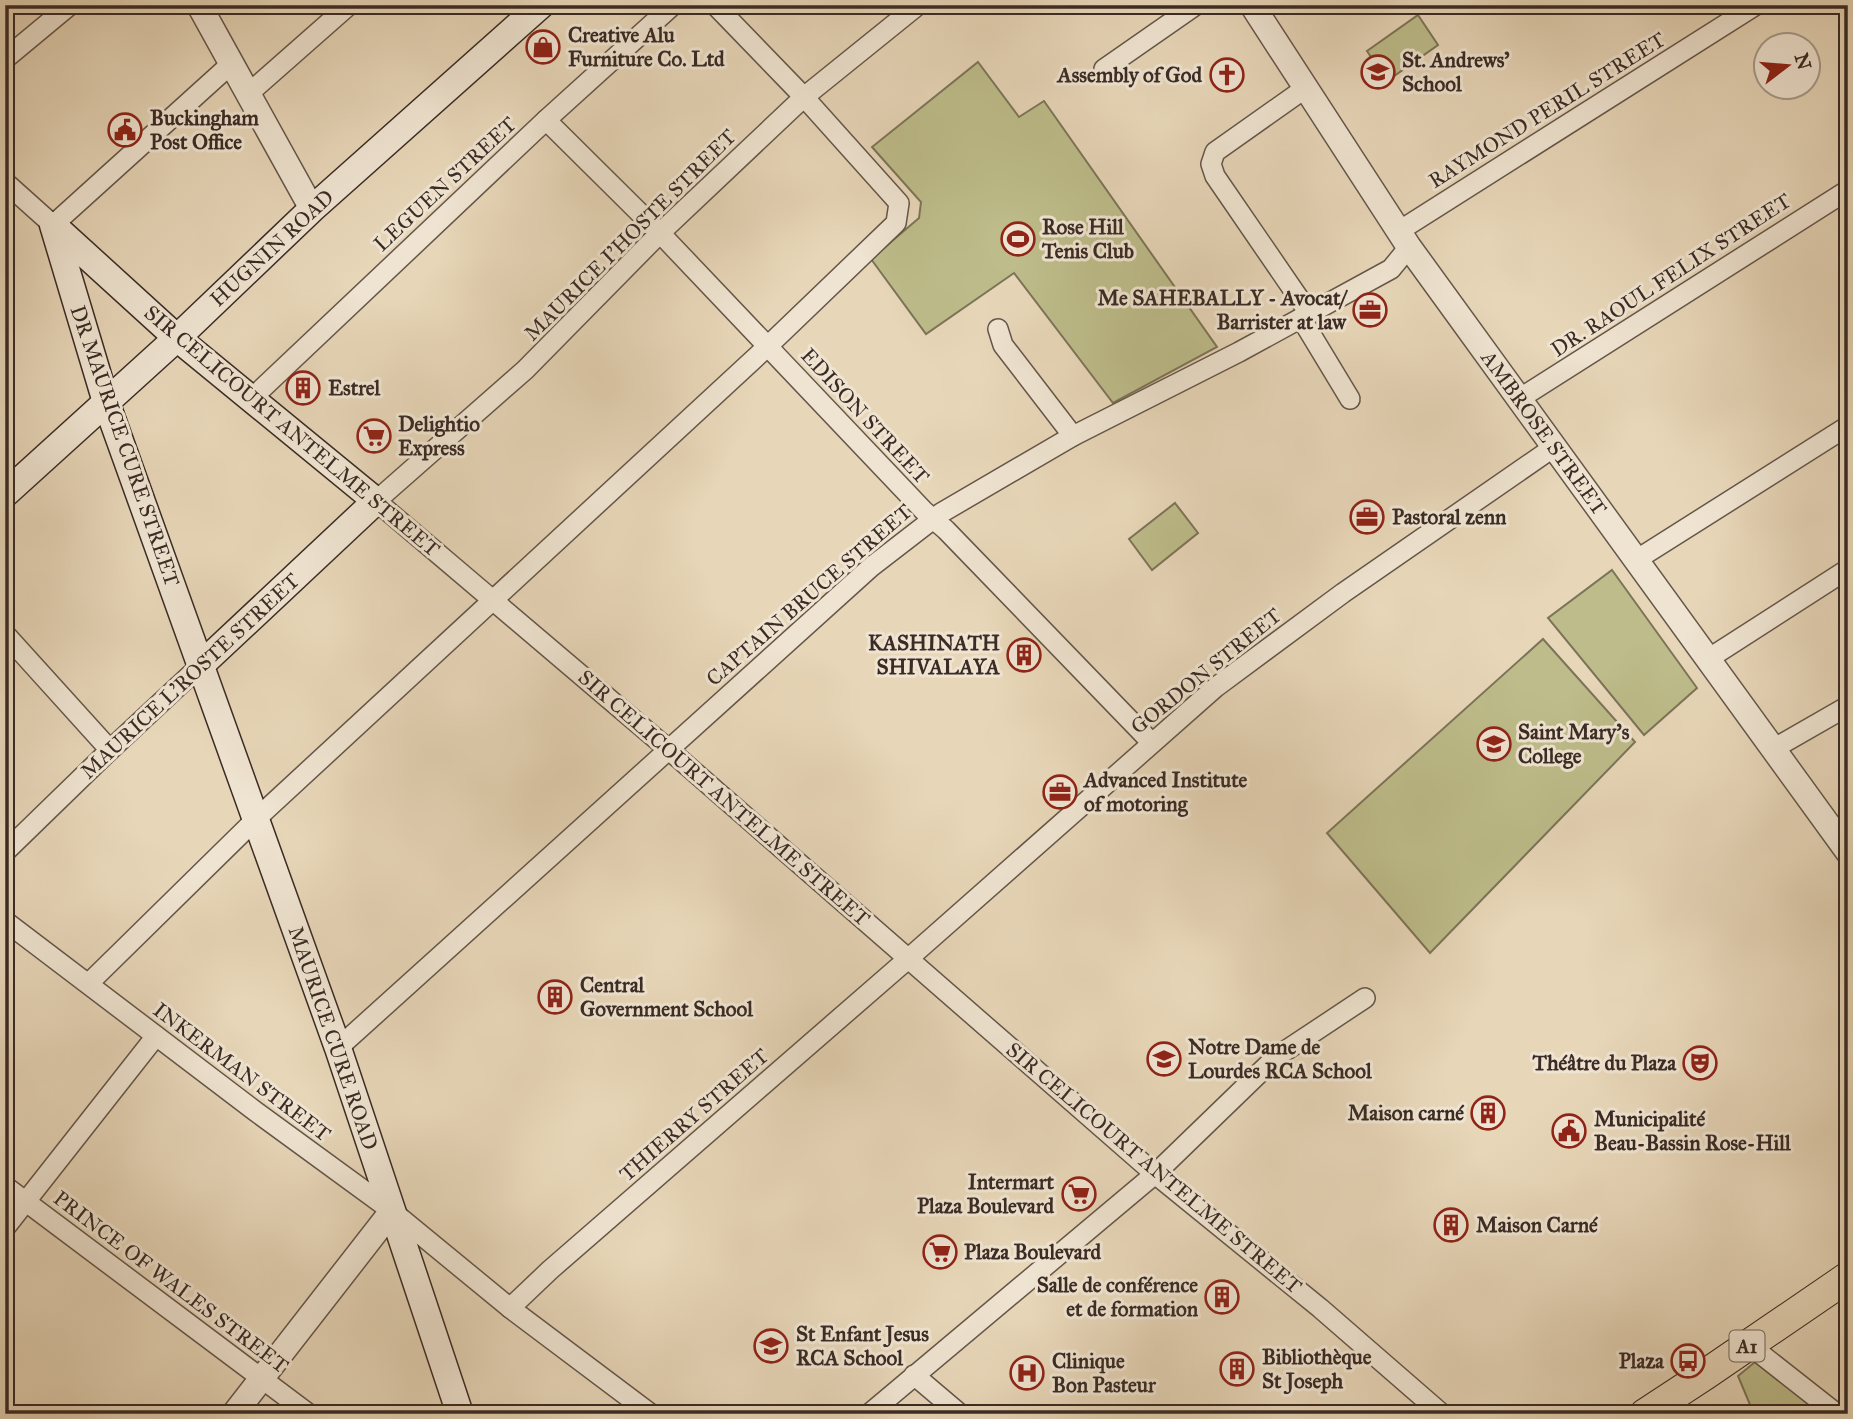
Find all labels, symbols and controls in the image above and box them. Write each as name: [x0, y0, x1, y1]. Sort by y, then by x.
place label: Creative Alu Furniture Co. Ltd: [568, 22, 725, 72]
street label: RAYMOND PERIL STREET: [1424, 26, 1670, 194]
shop icon: Creative Alu Furniture Co. Ltd: [524, 28, 562, 66]
north arrow: [1752, 32, 1822, 102]
place label: St. Andrews' School: [1402, 47, 1510, 97]
text: N: [1790, 51, 1816, 72]
school or university icon: St. Andrews' School: [1359, 53, 1397, 91]
church icon: Assembly of God: [1208, 56, 1246, 94]
place label: Assembly of God: [1056, 62, 1202, 88]
place label: Buckingham Post Office: [150, 105, 259, 155]
public building icon: Buckingham Post Office: [106, 111, 144, 149]
street label: LEGUEN STREET: [368, 111, 522, 257]
street label: MAURICE I'HOSTE STREET: [519, 124, 741, 346]
street label: HUGNIN ROAD: [205, 184, 339, 312]
street label: DR. RAOUL FELIX STREET: [1546, 188, 1796, 362]
place label: Rose Hill Tenis Club: [1041, 214, 1134, 264]
sports icon: Rose Hill Tenis Club: [999, 220, 1037, 258]
place label: Me SAHEBALLY - Avocat/ Barrister at law: [1098, 285, 1348, 335]
office icon: Me SAHEBALLY - Avocat/ Barrister at law: [1351, 291, 1389, 329]
street label: SIR CELICOURT ANTELME STREET: [139, 300, 445, 562]
street label: DR MAURICE CURE STREET: [65, 302, 185, 590]
street label: EDISON STREET: [795, 343, 935, 489]
street label: AMBROSE STREET: [1475, 345, 1612, 520]
building icon: Estrel: [284, 369, 322, 407]
place label: Estrel: [328, 375, 382, 401]
place label: Delightio Express: [398, 411, 480, 461]
supermarket icon: Delightio Express: [355, 417, 393, 455]
office icon: Pastoral zenn: [1348, 498, 1386, 536]
street label: CAPTAIN BRUCE STREET: [701, 499, 917, 691]
place label: Pastoral zenn: [1392, 504, 1507, 530]
street label: MAURICE L'ROSTE STREET: [75, 568, 305, 784]
street label: GORDON STREET: [1125, 602, 1287, 740]
place label: KASHINATH SHIVALAYA: [868, 630, 1001, 680]
building icon: KASHINATH SHIVALAYA: [1005, 636, 1043, 674]
street label: SIR CELICOURT ANTELME STREET: [573, 664, 875, 932]
place label: Saint Mary's College: [1518, 719, 1630, 769]
school or university icon: Saint Mary's College: [1475, 725, 1513, 763]
place label: Advanced Institute of motoring: [1082, 767, 1248, 817]
office icon: Advanced Institute of motoring: [1041, 773, 1079, 811]
street label: MAURICE CURE ROAD: [282, 923, 384, 1153]
place label: Central Government School: [580, 972, 754, 1022]
building icon: Central Government School: [536, 978, 574, 1016]
street label: INKERMAN STREET: [148, 997, 336, 1147]
place label: Notre Dame de Lourdes RCA School: [1188, 1034, 1373, 1084]
street label: SIR CELICOURT ANTELME STREET: [1001, 1037, 1307, 1299]
school or university icon: Notre Dame de Lourdes RCA School: [1145, 1040, 1183, 1078]
street label: THIERRY STREET: [614, 1043, 774, 1187]
theatre icon: Théâtre du Plaza: [1681, 1044, 1719, 1082]
place label: Théâtre du Plaza: [1532, 1050, 1677, 1076]
building icon: Maison carné: [1469, 1094, 1507, 1132]
place label: Maison carné: [1348, 1100, 1464, 1126]
place label: Municipalité Beau-Bassin Rose-Hill: [1594, 1106, 1792, 1156]
public building icon: Municipalité Beau-Bassin Rose-Hill: [1550, 1112, 1588, 1150]
place label: Intermart Plaza Boulevard: [917, 1169, 1055, 1219]
supermarket icon: Intermart Plaza Boulevard: [1060, 1175, 1098, 1213]
street label: PRINCE OF WALES STREET: [48, 1185, 294, 1379]
building icon: Maison Carné: [1432, 1206, 1470, 1244]
place label: Maison Carné: [1476, 1212, 1598, 1238]
supermarket icon: Plaza Boulevard: [921, 1233, 959, 1271]
place label: Plaza Boulevard: [964, 1239, 1101, 1265]
place label: Salle de conférence et de formation: [1037, 1272, 1199, 1322]
building icon: Salle de conférence et de formation: [1203, 1278, 1241, 1316]
place label: St Enfant Jesus RCA School: [796, 1321, 929, 1371]
school or university icon: St Enfant Jesus RCA School: [752, 1327, 790, 1365]
road number: A1: [1730, 1330, 1764, 1362]
bus stop icon: Plaza: [1669, 1342, 1707, 1380]
place label: Bibliothèque St Joseph: [1262, 1344, 1372, 1395]
place label: Clinique Bon Pasteur: [1052, 1348, 1157, 1398]
place label: Plaza: [1619, 1348, 1665, 1374]
building icon: Bibliothèque St Joseph: [1218, 1350, 1256, 1388]
hospital icon: Clinique Bon Pasteur: [1008, 1354, 1046, 1392]

